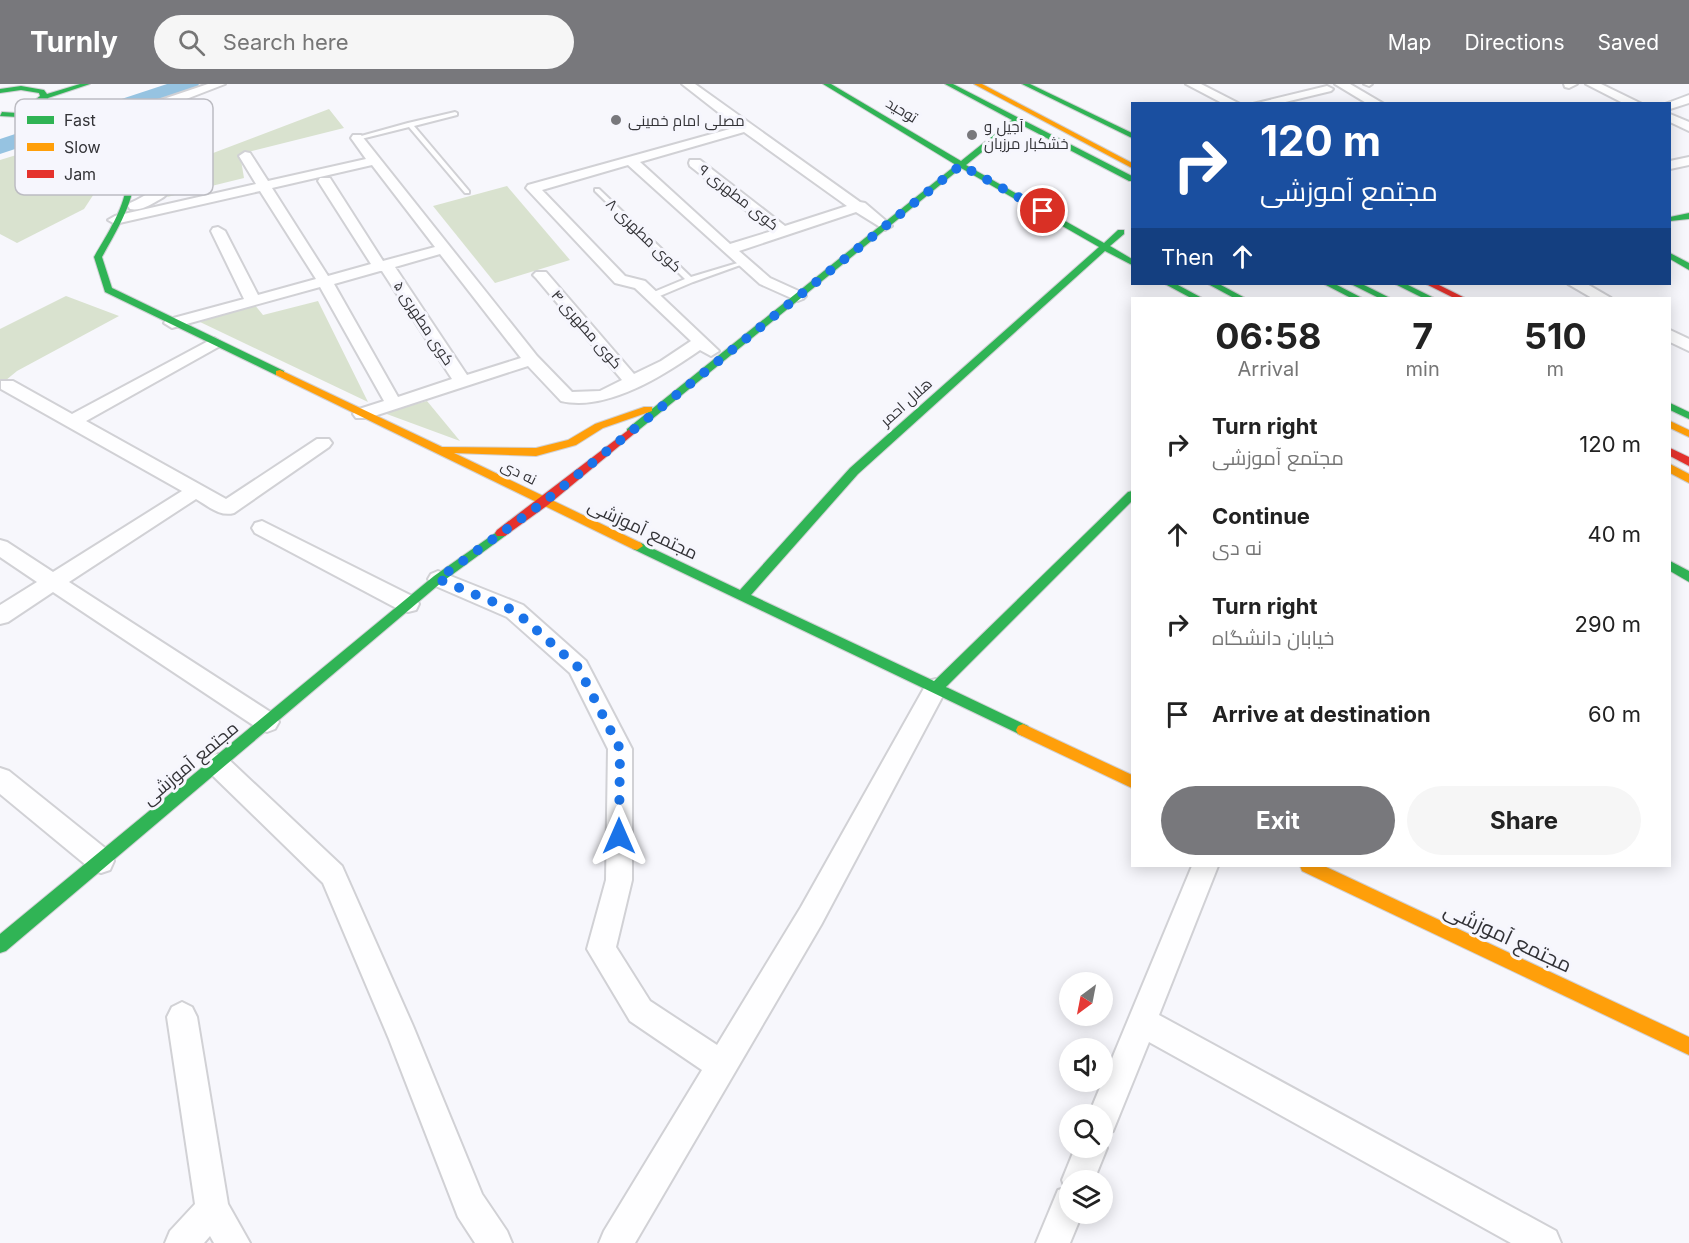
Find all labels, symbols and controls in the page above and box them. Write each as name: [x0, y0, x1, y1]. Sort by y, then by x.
search box: [154, 15, 574, 69]
text: Turnly: [30, 25, 118, 59]
icon: search: [175, 26, 208, 59]
text: Search here: [223, 29, 349, 55]
text: Map: [1388, 30, 1431, 55]
text: Directions: [1464, 30, 1565, 55]
text: Saved: [1598, 30, 1659, 55]
street label: توحید: [883, 93, 921, 127]
legend: [15, 99, 213, 195]
text: Fast: [64, 110, 96, 130]
place label: مصلی امام خمینی: [628, 111, 745, 131]
marker: مصلی امام خمینی: [609, 113, 623, 127]
text: 120 m: [1260, 115, 1381, 166]
place label: آجیل و خشکبار مرزبان: [984, 117, 1069, 154]
icon: right: [1161, 126, 1239, 204]
marker: آجیل و خشکبار مرزبان: [965, 128, 979, 142]
text: Slow: [64, 137, 101, 157]
street label: کوی مطهری ۹: [695, 160, 783, 235]
text: Jam: [64, 164, 96, 184]
text: مجتمع آموزشی: [1260, 175, 1438, 208]
pin: [1017, 185, 1068, 236]
street label: کوی مطهری ۸: [601, 194, 686, 277]
icon: arrive: [1026, 194, 1059, 227]
icon: ahead: [1226, 240, 1259, 273]
text: Then: [1161, 244, 1214, 270]
street label: کوی مطهری ۵: [389, 277, 458, 369]
street label: کوی مطهری ۴: [547, 286, 627, 373]
text: 06:58: [1215, 314, 1321, 358]
text: 7: [1412, 314, 1433, 358]
text: 510: [1524, 314, 1587, 358]
text: Arrival: [1238, 357, 1299, 381]
text: min: [1406, 357, 1440, 381]
text: m: [1547, 357, 1564, 381]
street label: هلال احمر: [875, 374, 936, 431]
text: Turn right: [1212, 413, 1318, 439]
icon: right: [1161, 428, 1194, 461]
text: 120 m: [1579, 431, 1641, 457]
text: مجتمع آموزشی: [1212, 446, 1344, 470]
street label: نه دی: [498, 455, 540, 490]
street label: مجتمع آموزشی: [584, 494, 701, 565]
text: Continue: [1212, 503, 1310, 529]
icon: ahead: [1161, 518, 1194, 551]
text: 40 m: [1587, 521, 1641, 547]
text: نه دی: [1212, 536, 1262, 560]
text: Turn right: [1212, 593, 1318, 619]
icon: right: [1161, 608, 1194, 641]
text: 290 m: [1575, 611, 1641, 637]
text: خیابان دانشگاه: [1212, 626, 1334, 650]
icon: arrive: [1161, 698, 1194, 731]
text: Arrive at destination: [1212, 701, 1431, 727]
text: 60 m: [1588, 701, 1641, 727]
street label: مجتمع آموزشی: [138, 717, 243, 811]
button: Exit: [1161, 786, 1395, 855]
button: Share: [1407, 786, 1641, 855]
position arrow: [587, 804, 651, 868]
street label: مجتمع آموزشی: [1439, 896, 1576, 979]
north arrow: [1059, 972, 1113, 1026]
map controls: [1059, 972, 1113, 1224]
button: sound: [1059, 1038, 1113, 1092]
button: search: [1059, 1104, 1113, 1158]
button: layers: [1059, 1170, 1113, 1224]

